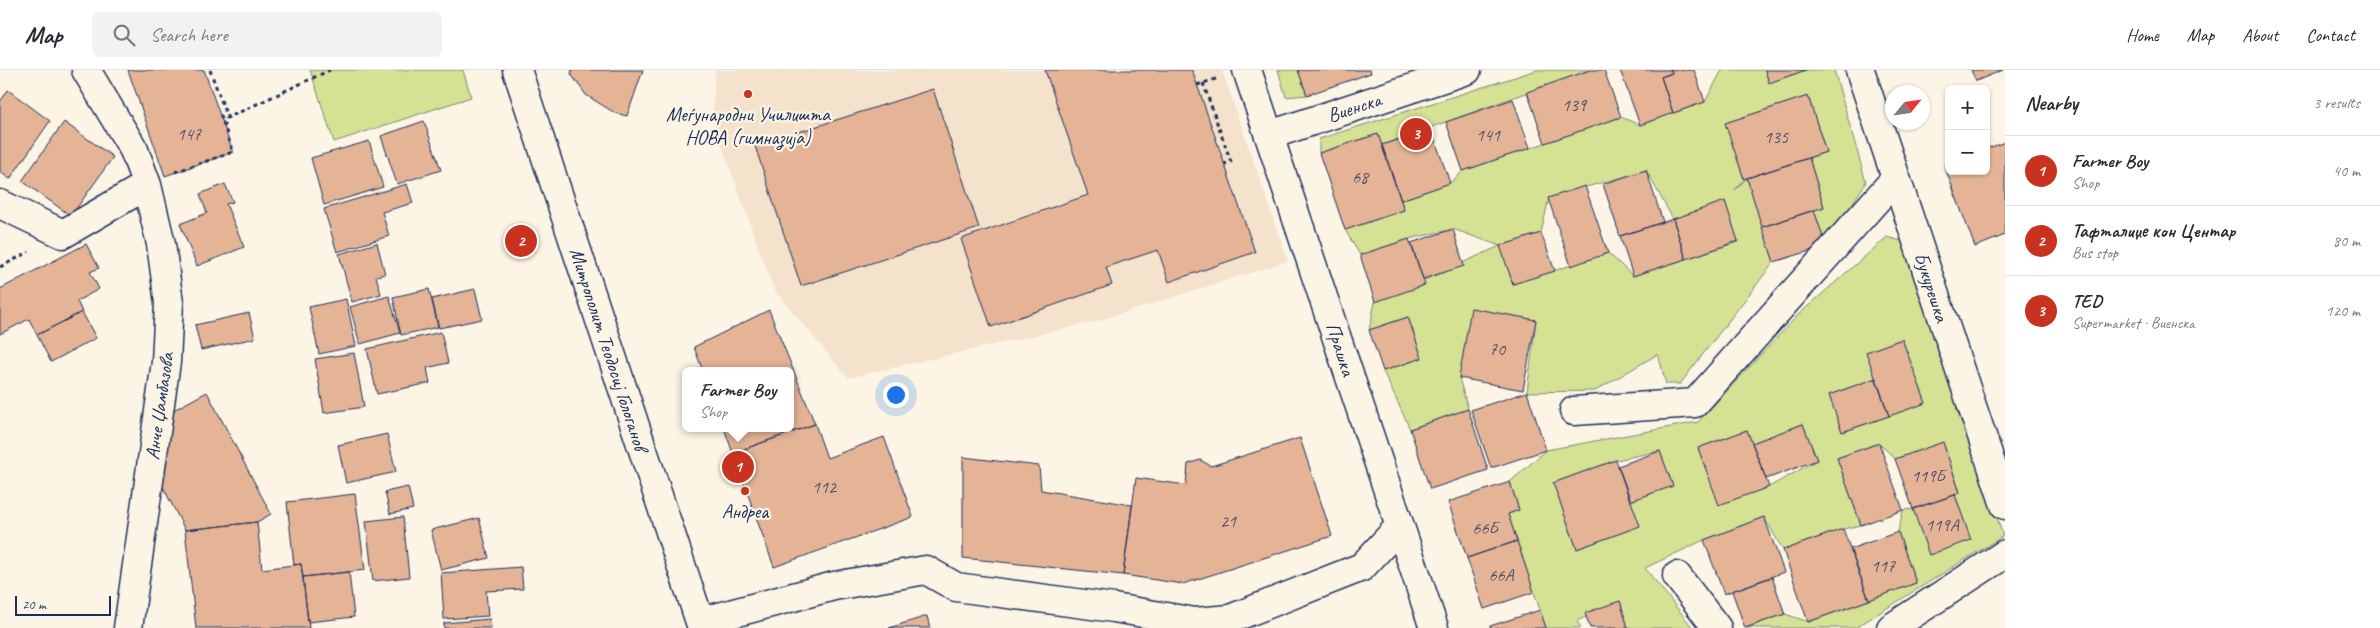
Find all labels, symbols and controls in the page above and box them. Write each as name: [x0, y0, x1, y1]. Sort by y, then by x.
search box: [92, 12, 442, 57]
text: Map: [25, 20, 62, 50]
icon: search: [110, 21, 138, 49]
text: Search here: [150, 23, 228, 47]
text: Home: [2126, 24, 2159, 46]
text: Map: [2187, 24, 2214, 46]
text: About: [2242, 24, 2278, 46]
text: Contact: [2306, 24, 2355, 46]
north arrow: [1885, 85, 1930, 130]
map controls: [1945, 85, 1990, 175]
button: +: [1945, 85, 1990, 130]
street label: Виенска: [1324, 87, 1386, 128]
marker: Меѓународни Училишта НОВА (гимназија): [742, 88, 754, 100]
text: Nearby: [2025, 90, 2078, 116]
text: 3 results: [2313, 93, 2360, 113]
house number: 139: [1562, 94, 1588, 116]
place label: Меѓународни Училишта НОВА (гимназија): [666, 102, 831, 151]
pin: 3: [1400, 115, 1432, 153]
house number: 147: [177, 123, 202, 145]
house number: 141: [1476, 124, 1501, 146]
house number: 135: [1764, 126, 1789, 148]
button: −: [1945, 130, 1990, 175]
text: Farmer Boy: [2072, 149, 2148, 173]
text: 1: [2037, 161, 2045, 181]
text: 40 m: [2333, 161, 2360, 181]
house number: 68: [1352, 166, 1370, 188]
text: Shop: [2072, 173, 2099, 193]
text: Тафталиџе кон Центар: [2072, 219, 2236, 243]
pin: 2: [505, 222, 537, 260]
text: 2: [2037, 231, 2045, 251]
text: 80 m: [2333, 231, 2360, 251]
text: Bus stop: [2072, 243, 2118, 263]
street label: Митрополит Теодосиј Гологанов: [564, 245, 655, 458]
street label: Букурешка: [1909, 249, 1955, 326]
text: TED: [2072, 289, 2102, 313]
text: 3: [2037, 301, 2045, 321]
text: 120 m: [2326, 301, 2360, 321]
text: Supermarket · Виенска: [2072, 313, 2195, 333]
street label: Прашка: [1320, 319, 1361, 381]
house number: 70: [1489, 338, 1507, 360]
street label: Анче Џамбазова: [140, 350, 180, 461]
popup: [682, 367, 794, 432]
text: Farmer Boy: [700, 378, 776, 402]
your location: [883, 382, 909, 408]
text: Shop: [700, 402, 727, 422]
pin: 1: [722, 448, 754, 486]
house number: 119Б: [1911, 465, 1948, 487]
house number: 112: [812, 476, 838, 498]
marker: Андреа: [739, 485, 751, 497]
place label: Андреа: [722, 499, 770, 524]
house number: 21: [1220, 510, 1237, 532]
house number: 119А: [1925, 514, 1960, 536]
house number: 66Б: [1472, 517, 1501, 539]
house number: 117: [1871, 555, 1896, 577]
house number: 66А: [1488, 564, 1515, 586]
scale bar: [15, 593, 111, 616]
text: 20 m: [22, 596, 46, 613]

